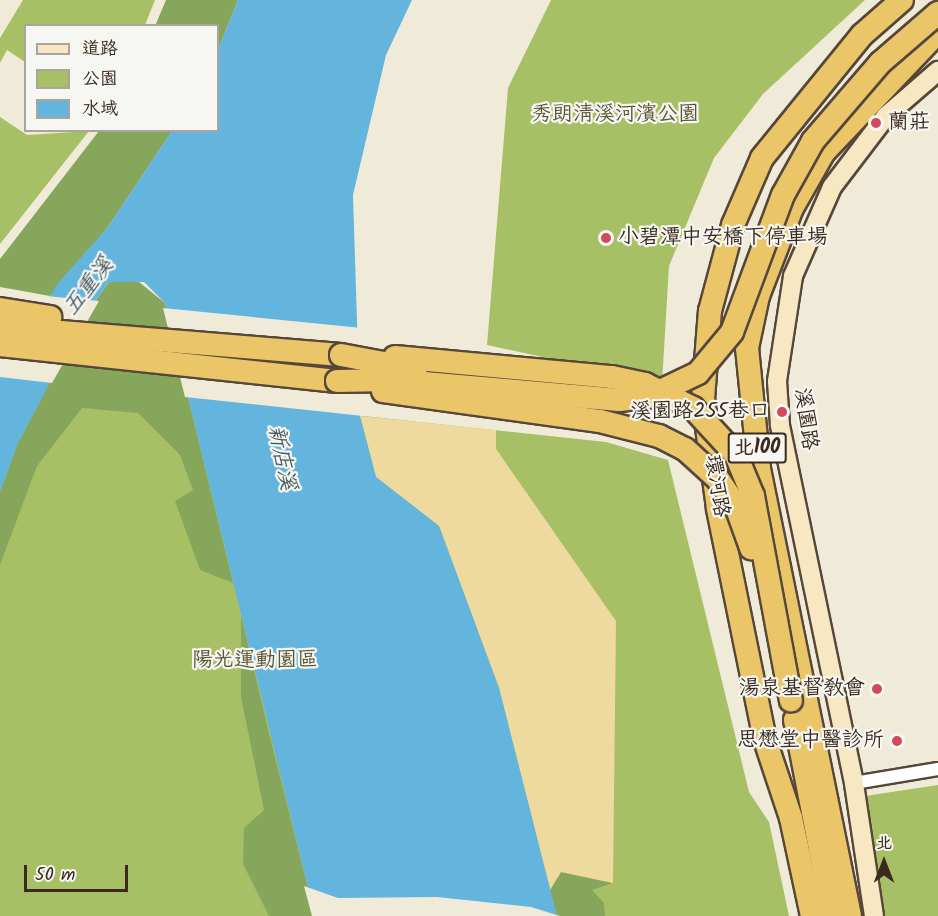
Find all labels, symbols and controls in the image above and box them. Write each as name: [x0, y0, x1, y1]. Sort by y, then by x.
legend: [24, 24, 219, 132]
text: 道路: [82, 35, 118, 64]
text: 公園: [82, 65, 118, 94]
text: 水域: [82, 95, 118, 124]
park label: 秀朗清溪河濱公園: [531, 102, 699, 128]
place label: 蘭莊: [888, 110, 930, 136]
marker: 蘭莊: [869, 116, 883, 130]
place label: 小碧潭中安橋下停車場: [618, 225, 828, 251]
marker: 小碧潭中安橋下停車場: [599, 231, 613, 245]
water label: 五重溪: [58, 253, 120, 321]
street label: 溪園路: [788, 386, 822, 452]
place label: 溪園路255巷口: [630, 399, 770, 425]
marker: 溪園路255巷口: [775, 405, 789, 419]
water label: 新店溪: [261, 423, 301, 493]
road number: 北100: [727, 431, 787, 465]
street label: 環河路: [699, 453, 733, 519]
park label: 陽光運動園區: [192, 648, 318, 674]
place label: 湯泉基督教會: [739, 676, 865, 702]
marker: 湯泉基督教會: [870, 682, 884, 696]
place label: 思懋堂中醫診所: [737, 728, 884, 754]
marker: 思懋堂中醫診所: [888, 732, 906, 750]
text: 北: [876, 831, 892, 856]
north arrow: [854, 832, 914, 892]
scale bar: [27, 853, 130, 891]
text: 50 m: [35, 861, 75, 890]

